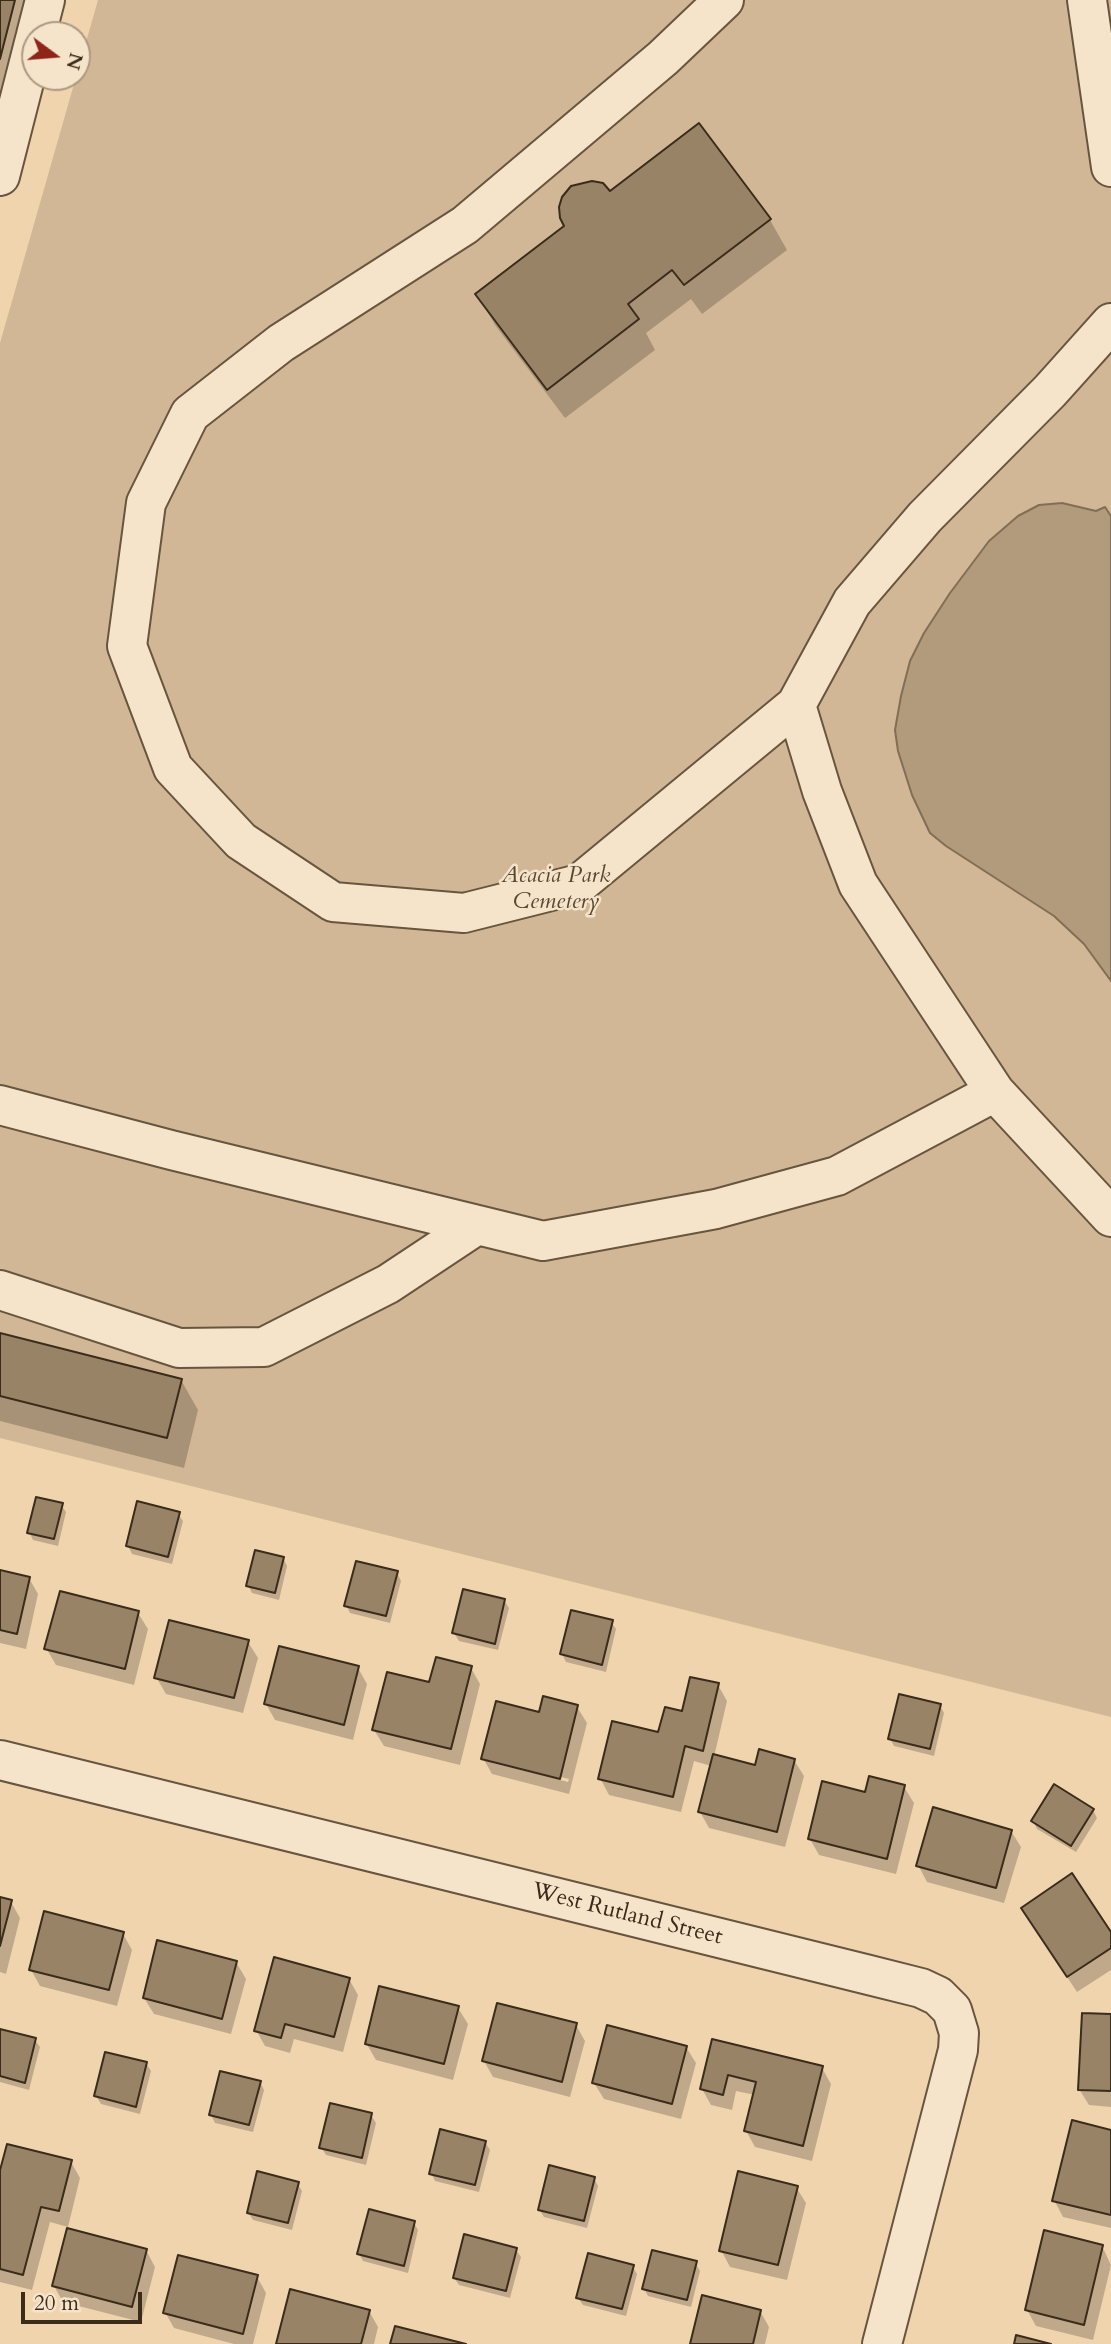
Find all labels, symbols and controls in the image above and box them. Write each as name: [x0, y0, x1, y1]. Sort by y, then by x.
north arrow: [21, 21, 91, 91]
text: N: [59, 50, 89, 73]
park label: Acacia Park Cemetery: [502, 863, 610, 917]
street label: West Rutland Street: [529, 1878, 725, 1952]
scale bar: [24, 2278, 145, 2322]
text: 20 m: [34, 2289, 79, 2318]

